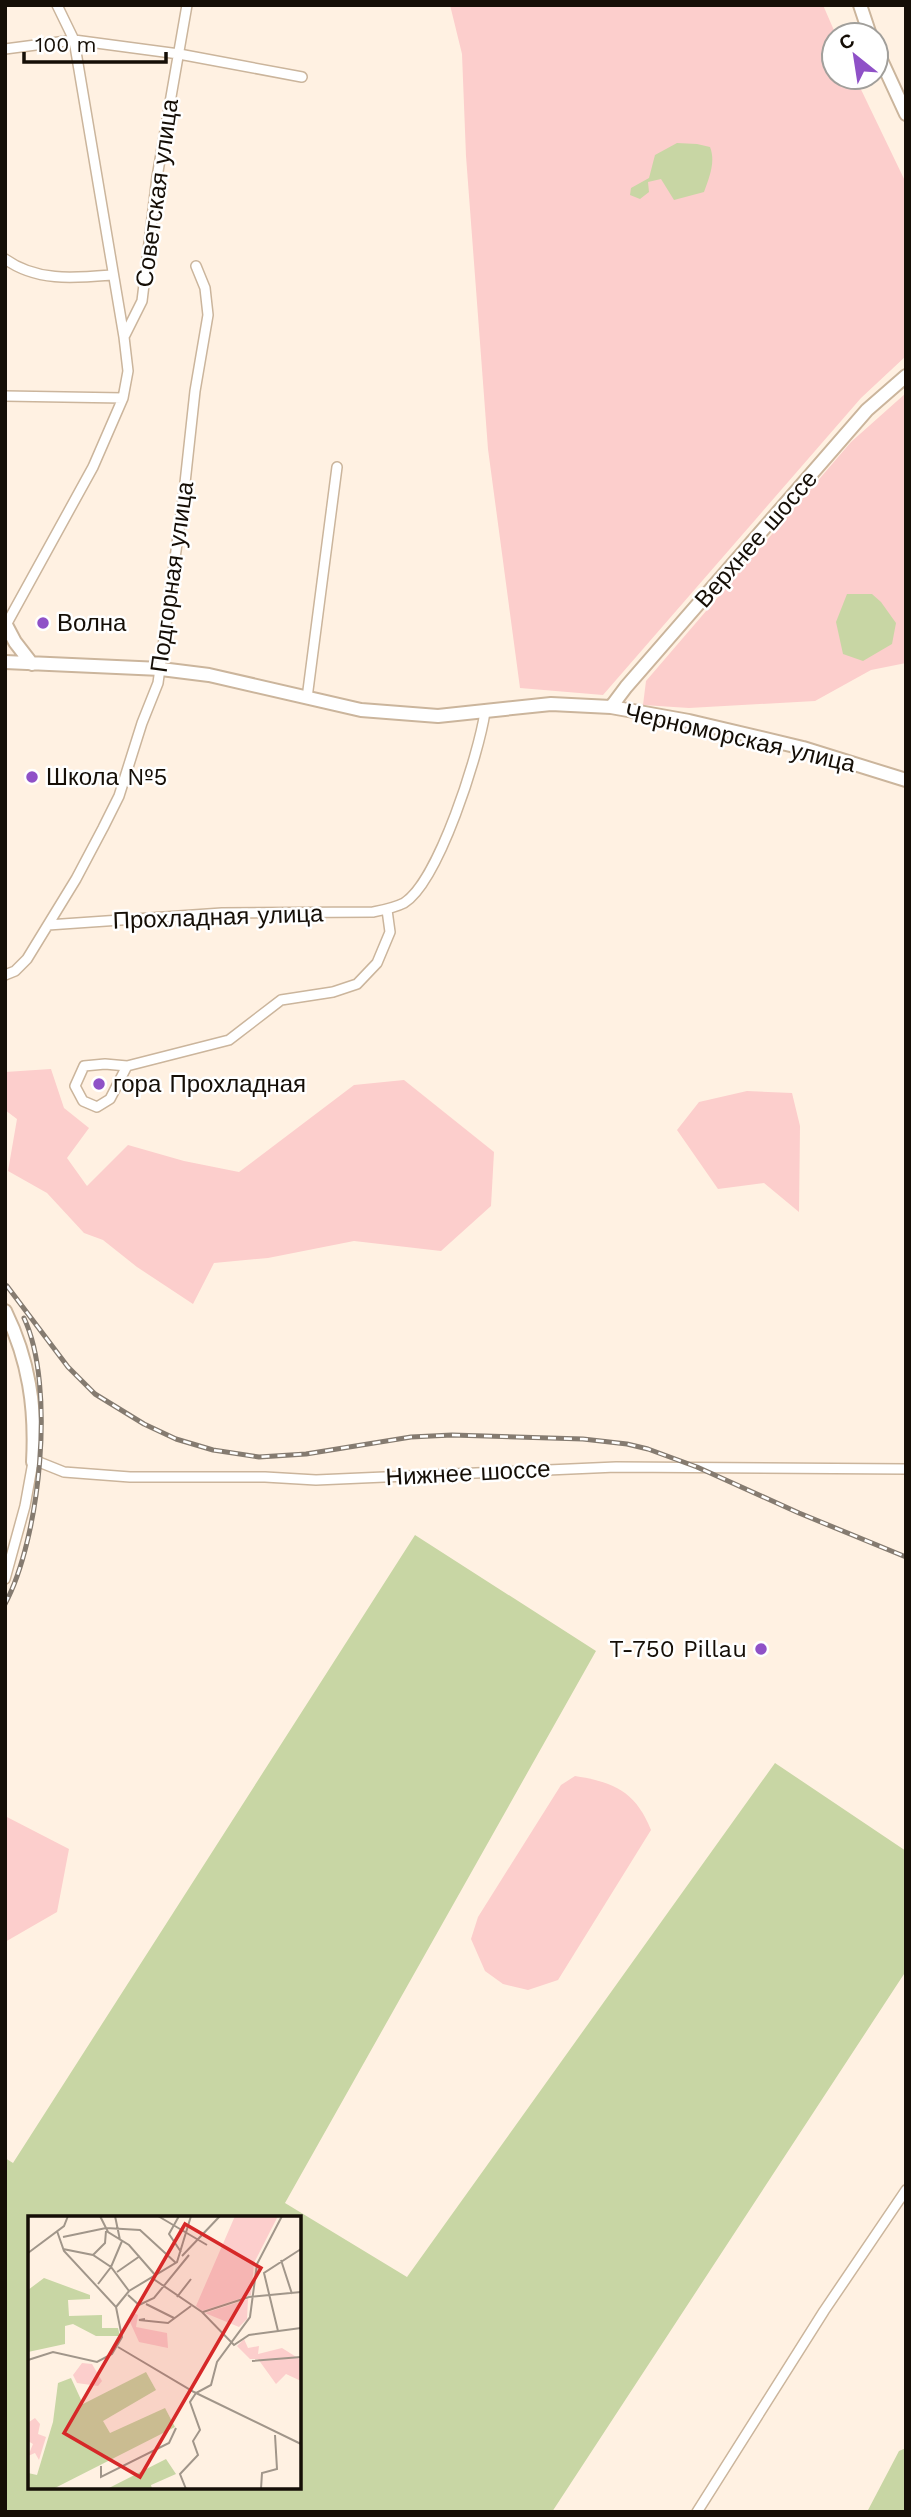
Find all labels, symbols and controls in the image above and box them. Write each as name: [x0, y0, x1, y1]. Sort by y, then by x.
scale bar: [24, 21, 166, 65]
north arrow: [820, 21, 890, 91]
text: С: [835, 28, 859, 55]
text: 100 m: [35, 32, 97, 57]
street label: Советская улица: [130, 96, 184, 289]
street label: Верхнее шоссе: [689, 465, 823, 613]
street label: Подгорная улица: [145, 479, 199, 674]
place label: Волна: [57, 609, 127, 637]
marker: Волна: [35, 615, 51, 631]
street label: Черноморская улица: [622, 698, 859, 778]
place label: Школа №5: [46, 763, 167, 791]
marker: Школа №5: [24, 769, 40, 785]
street label: Прохладная улица: [112, 899, 324, 935]
place label: гора Прохладная: [113, 1070, 306, 1098]
marker: гора Прохладная: [91, 1076, 107, 1092]
street label: Нижнее шоссе: [385, 1455, 551, 1491]
place label: T-750 Pillau: [609, 1635, 747, 1663]
marker: T-750 Pillau: [753, 1641, 769, 1657]
inset map: [28, 2216, 301, 2489]

